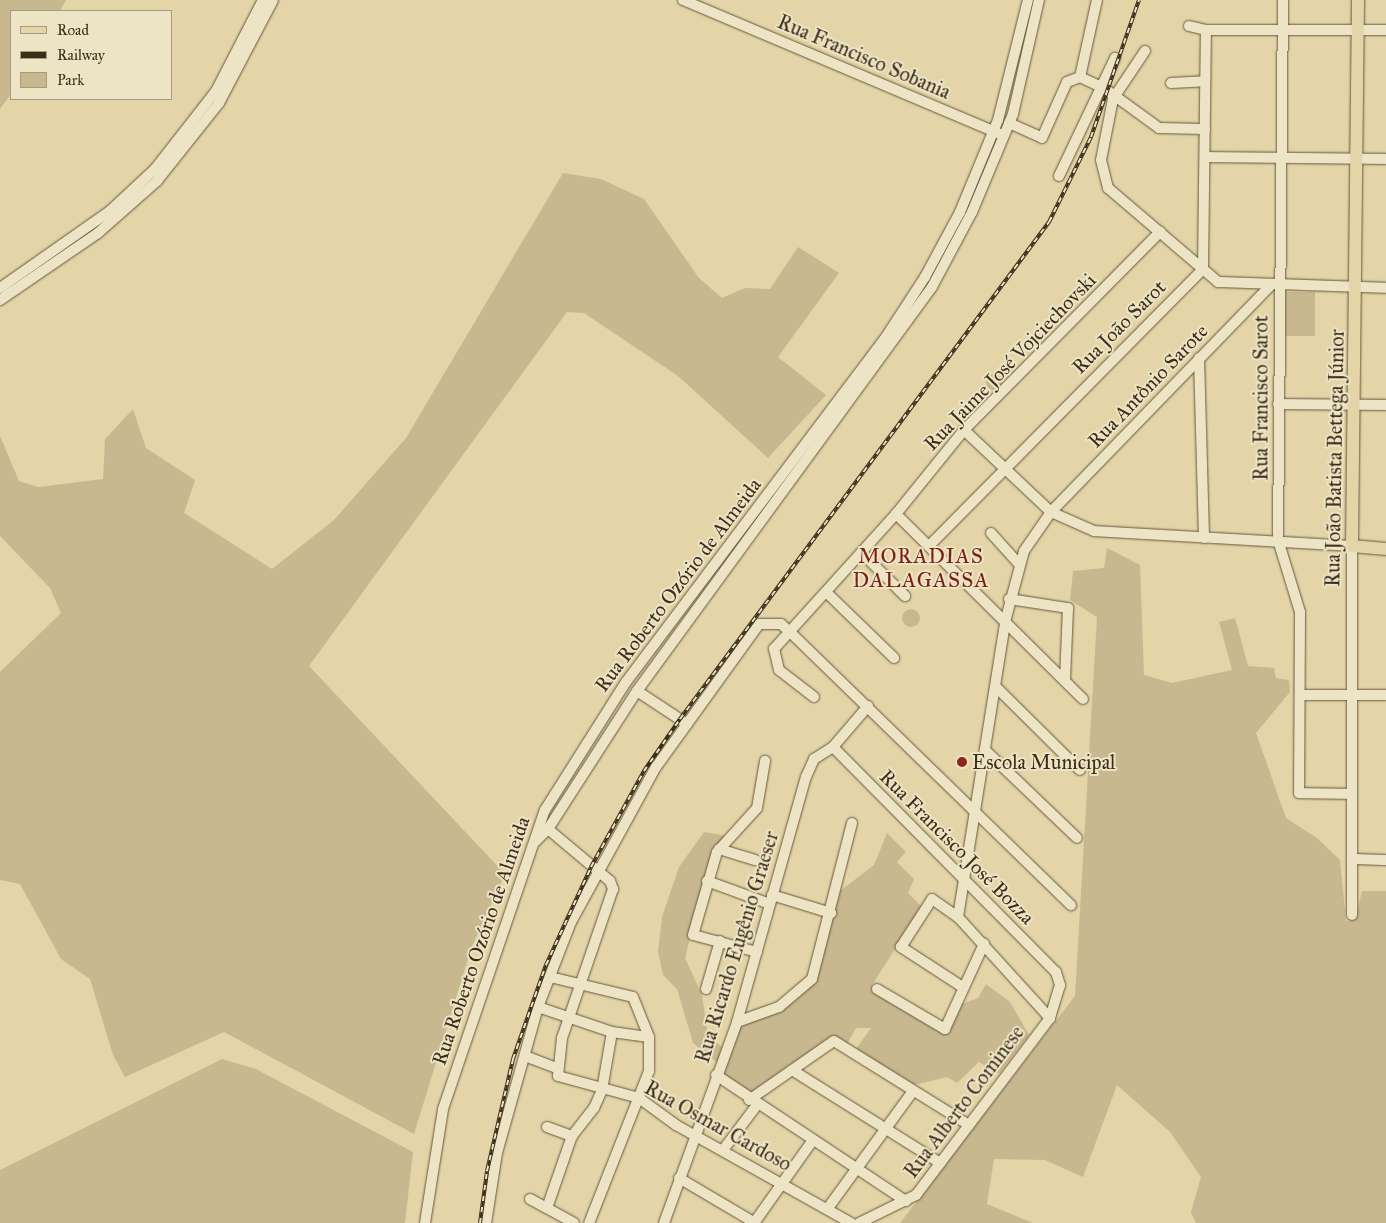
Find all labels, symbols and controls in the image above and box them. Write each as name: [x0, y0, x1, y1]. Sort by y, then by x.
legend: [10, 10, 172, 100]
street label: Rua Francisco Sobania: [774, 10, 954, 104]
text: Road: [57, 21, 89, 39]
text: Railway: [57, 46, 105, 64]
text: Park: [57, 71, 84, 89]
street label: Rua Jaime José Vojciechovski: [919, 268, 1101, 456]
street label: Rua João Sarot: [1067, 275, 1171, 379]
street label: Rua Francisco Sarot: [1249, 315, 1273, 481]
street label: Rua Antônio Sarote: [1083, 319, 1213, 453]
street label: Rua João Batista Bettega Júnior: [1321, 329, 1349, 587]
street label: Rua Roberto Ozório de Almeida: [590, 473, 766, 697]
district label: MORADIAS DALAGASSA: [851, 543, 991, 593]
place label: Escola Municipal: [972, 750, 1115, 774]
marker: Escola Municipal: [956, 756, 968, 768]
street label: Rua Francisco José Bozza: [875, 765, 1039, 929]
street label: Rua Roberto Ozório de Almeida: [427, 814, 535, 1068]
street label: Rua Ricardo Eugênio Graeser: [690, 828, 784, 1066]
street label: Rua Alberto Cominese: [899, 1021, 1029, 1183]
street label: Rua Osmar Cardoso: [640, 1076, 796, 1176]

